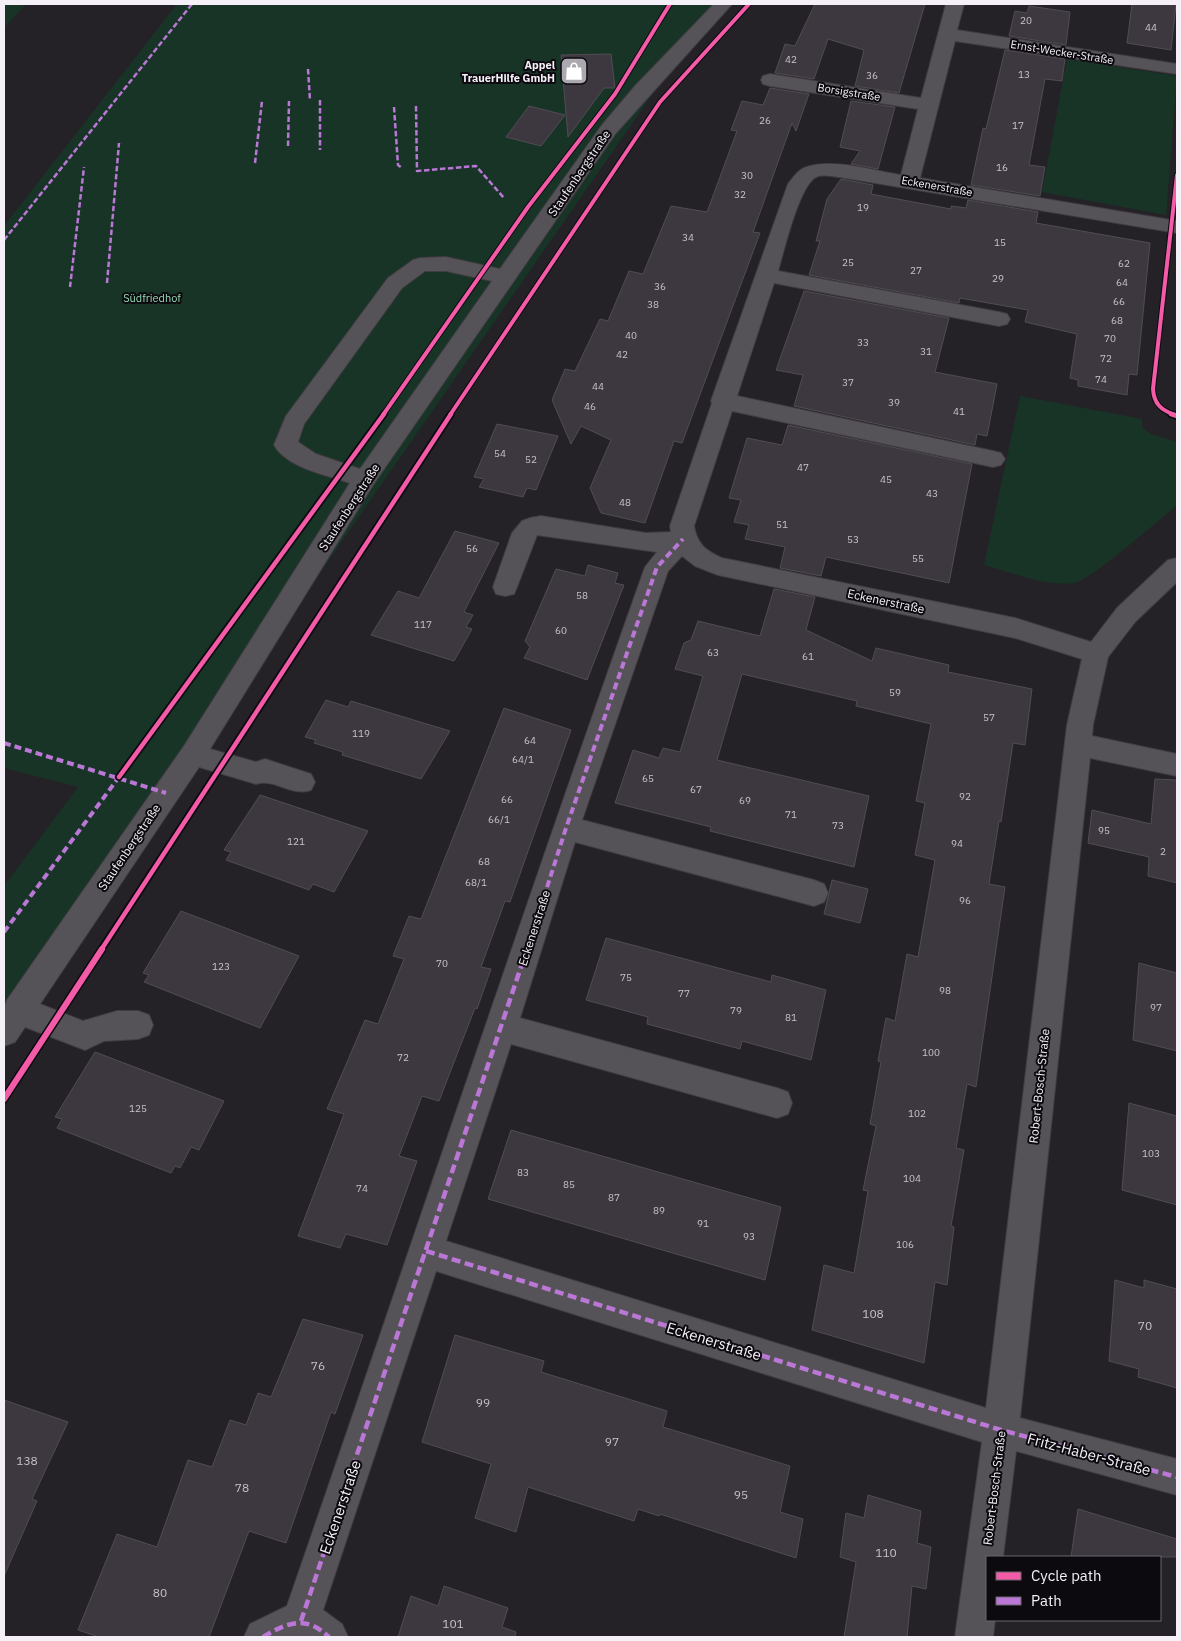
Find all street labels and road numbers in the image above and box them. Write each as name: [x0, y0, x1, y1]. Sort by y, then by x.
street label: Ernst-Wecker-Straße: [1010, 37, 1114, 67]
street label: Borsigstraße: [817, 80, 881, 104]
street label: Staufenbergstraße: [545, 127, 614, 219]
street label: Eckenerstraße: [900, 173, 974, 199]
street label: Staufenbergstraße: [315, 460, 383, 553]
street label: Eckenerstraße: [846, 586, 926, 617]
street label: Staufenbergstraße: [95, 801, 164, 893]
street label: Eckenerstraße: [515, 888, 553, 968]
street label: Robert-Bosch-Straße: [1026, 1028, 1053, 1144]
street label: Eckenerstraße: [664, 1318, 764, 1364]
street label: Fritz-Haber-Straße: [1025, 1428, 1153, 1480]
street label: Robert-Bosch-Straße: [980, 1430, 1009, 1546]
street label: Eckenerstraße: [315, 1458, 365, 1556]

